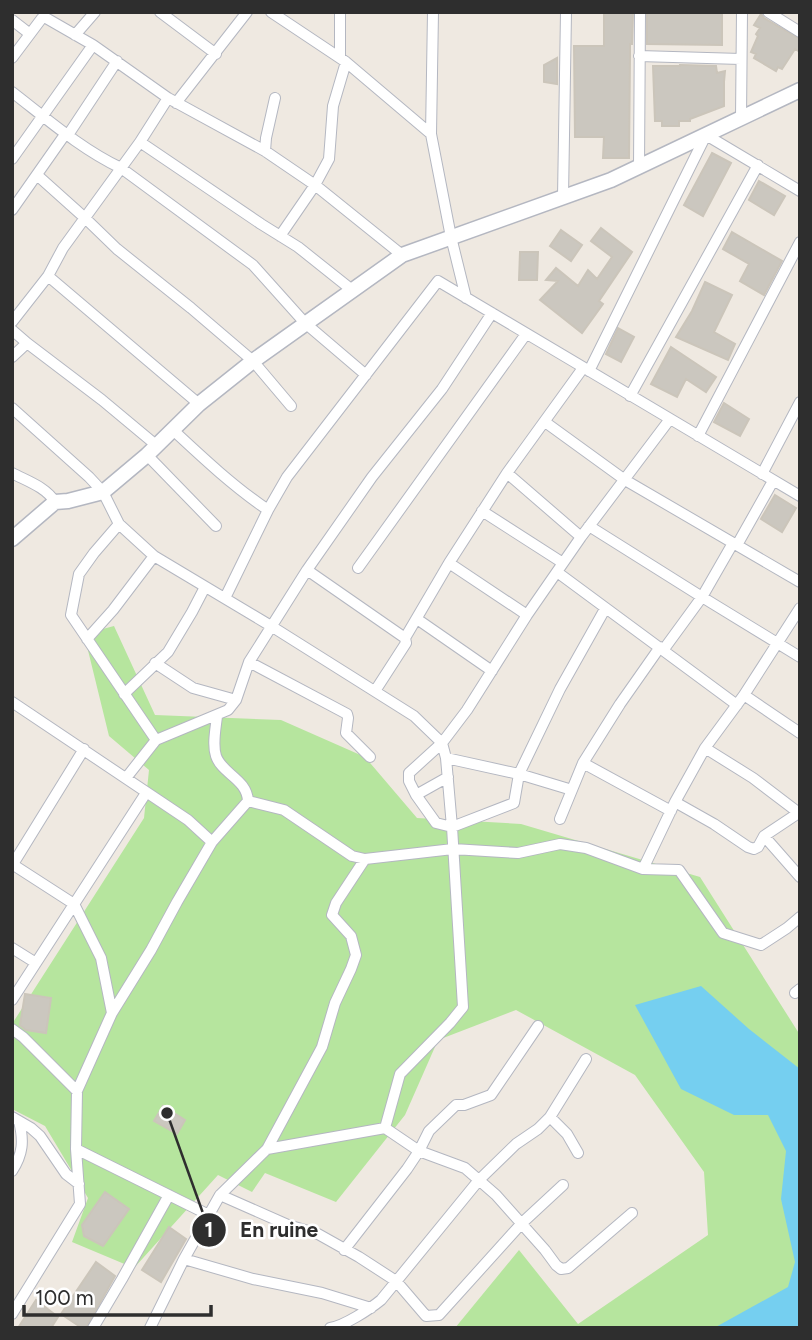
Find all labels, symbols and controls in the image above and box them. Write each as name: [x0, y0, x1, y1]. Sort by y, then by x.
callout: En ruine: [191, 1209, 333, 1251]
text: 1: [205, 1217, 213, 1242]
text: En ruine: [240, 1217, 318, 1242]
scale bar: [24, 1274, 212, 1318]
text: 100 m: [35, 1285, 94, 1310]

